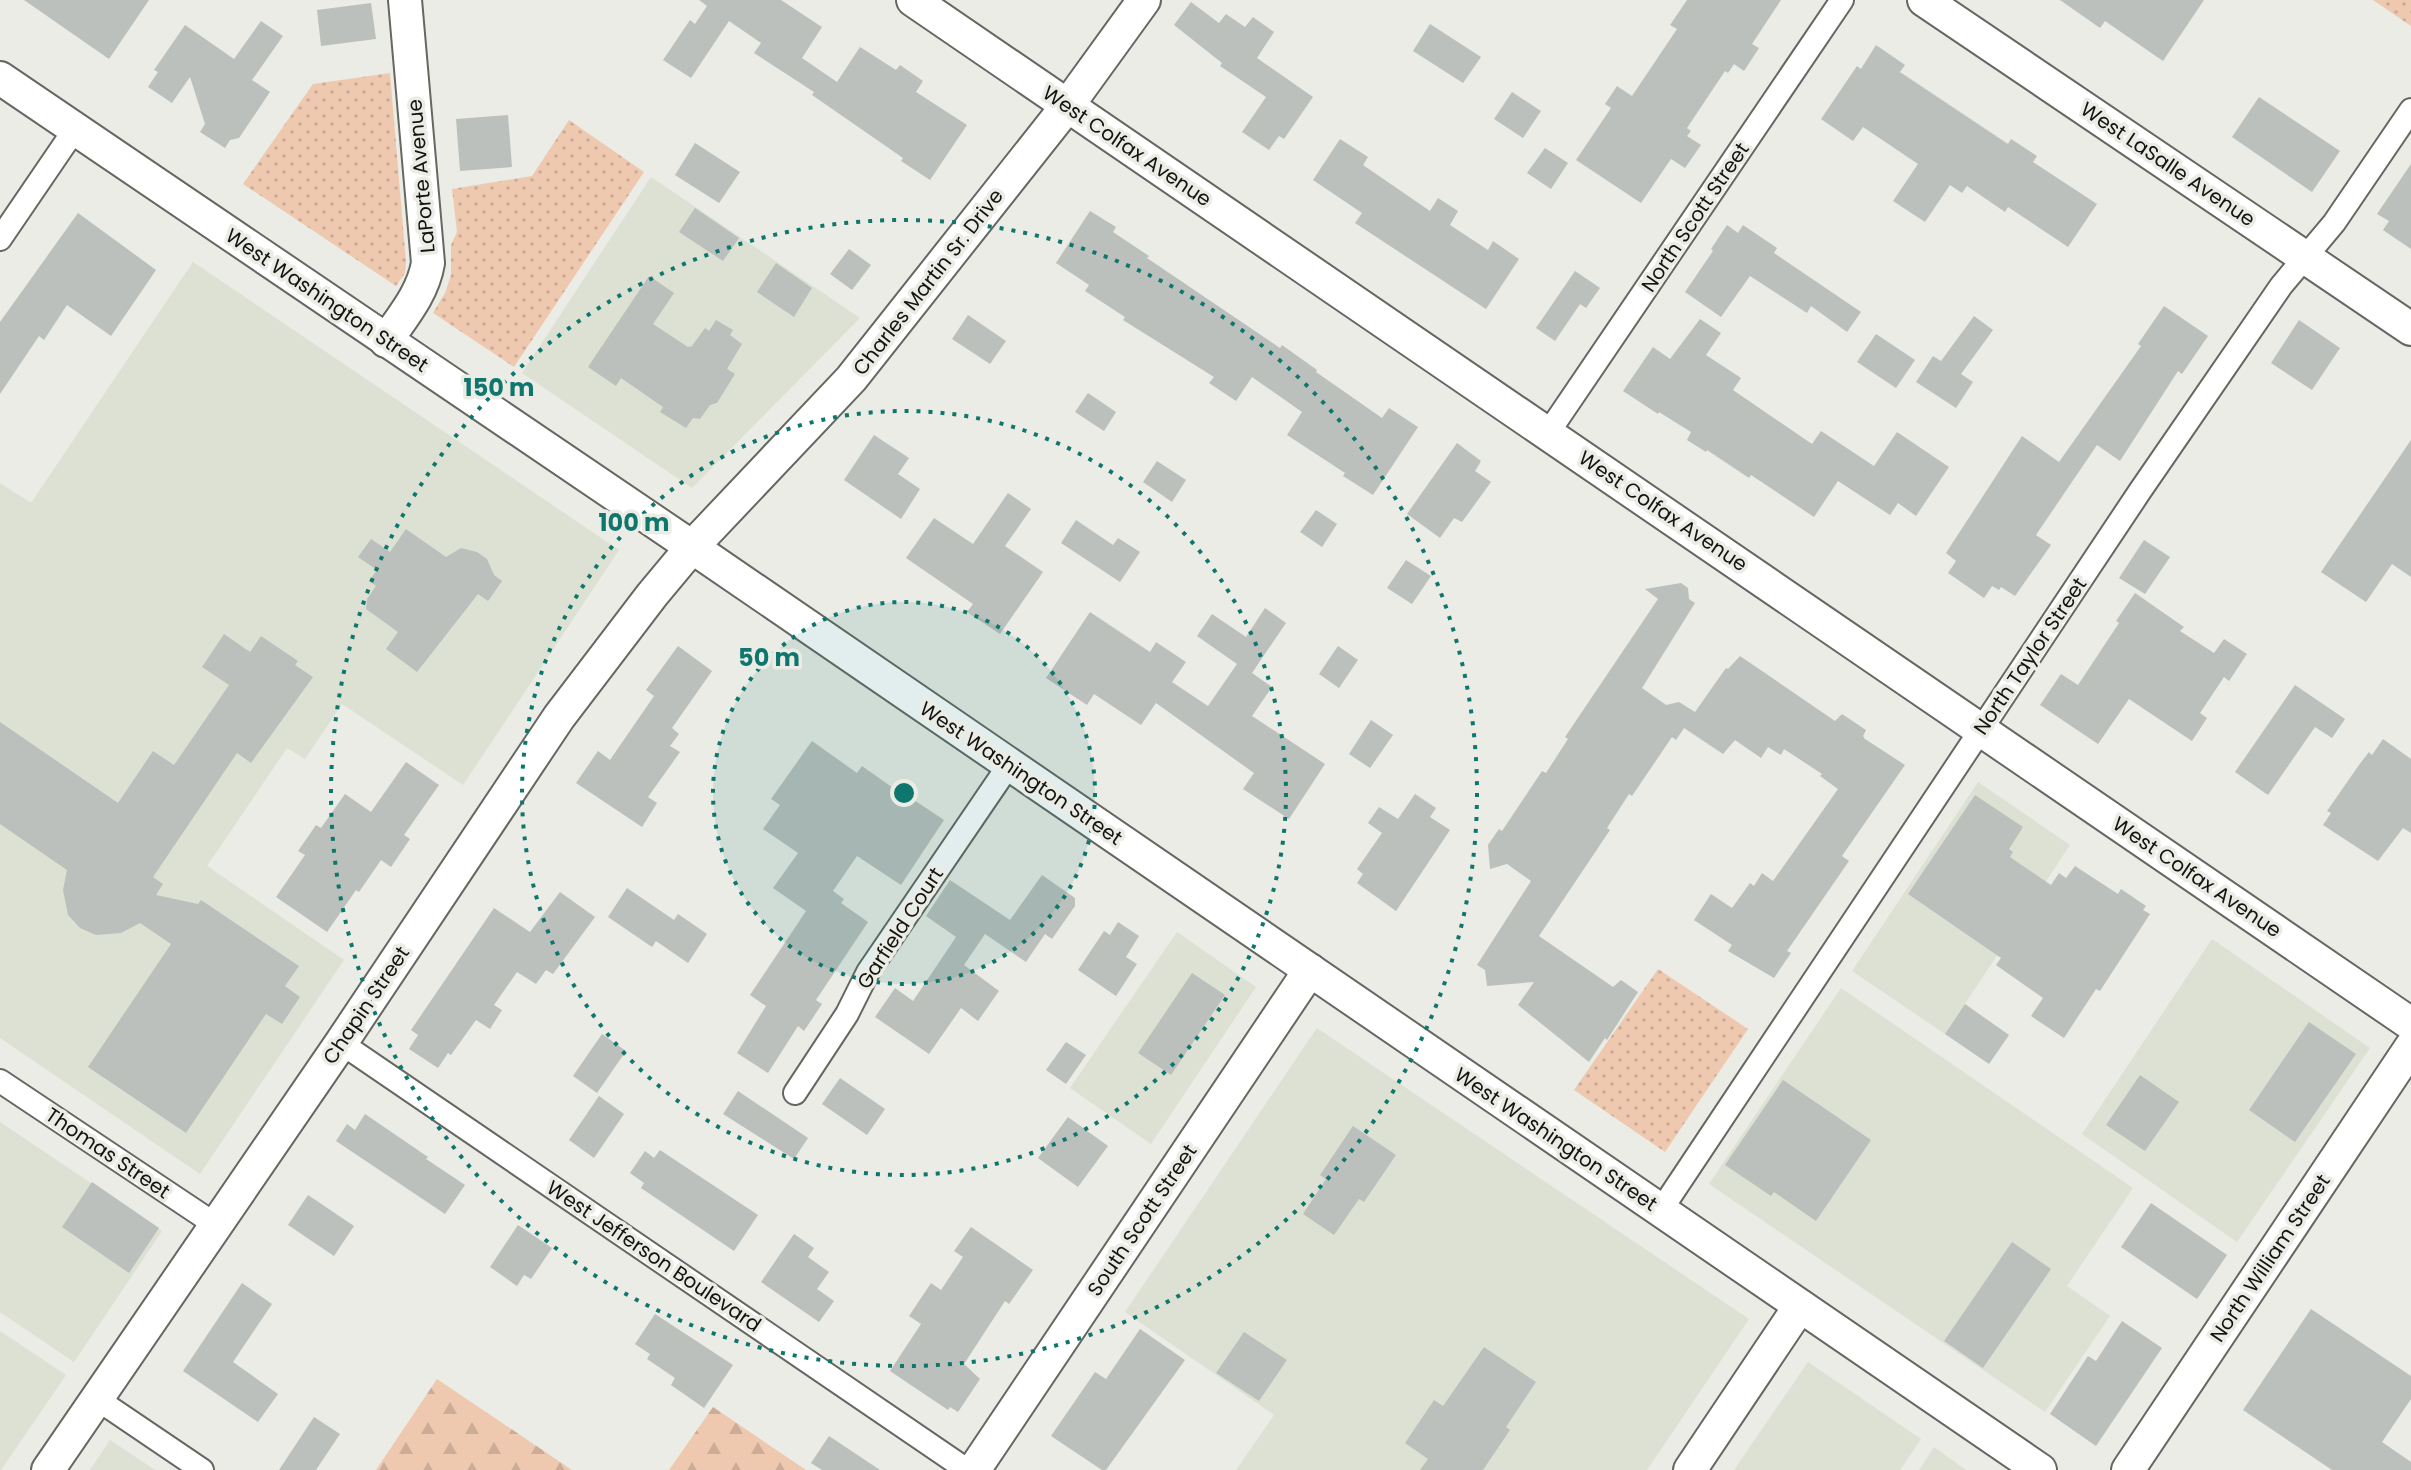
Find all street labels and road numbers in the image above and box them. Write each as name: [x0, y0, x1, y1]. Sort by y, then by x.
street label: West Colfax Avenue: [1037, 79, 1217, 213]
street label: West LaSalle Avenue: [2075, 95, 2261, 233]
street label: LaPorte Avenue: [400, 98, 442, 254]
street label: North Scott Street: [1634, 137, 1756, 297]
street label: Charles Martin Sr. Drive: [846, 183, 1010, 381]
street label: West Washington Street: [220, 221, 434, 379]
street label: West Colfax Avenue: [1573, 444, 1753, 578]
street label: North Taylor Street: [1967, 572, 2093, 740]
street label: West Washington Street: [914, 694, 1128, 852]
street label: West Colfax Avenue: [2107, 810, 2287, 944]
street label: Garfield Court: [850, 862, 950, 994]
street label: Chapin Street: [316, 940, 416, 1070]
street label: West Washington Street: [1449, 1060, 1663, 1218]
street label: Thomas Street: [40, 1101, 176, 1205]
street label: South Scott Street: [1081, 1138, 1203, 1302]
street label: North William Street: [2203, 1169, 2337, 1347]
street label: West Jefferson Boulevard: [541, 1174, 767, 1338]

